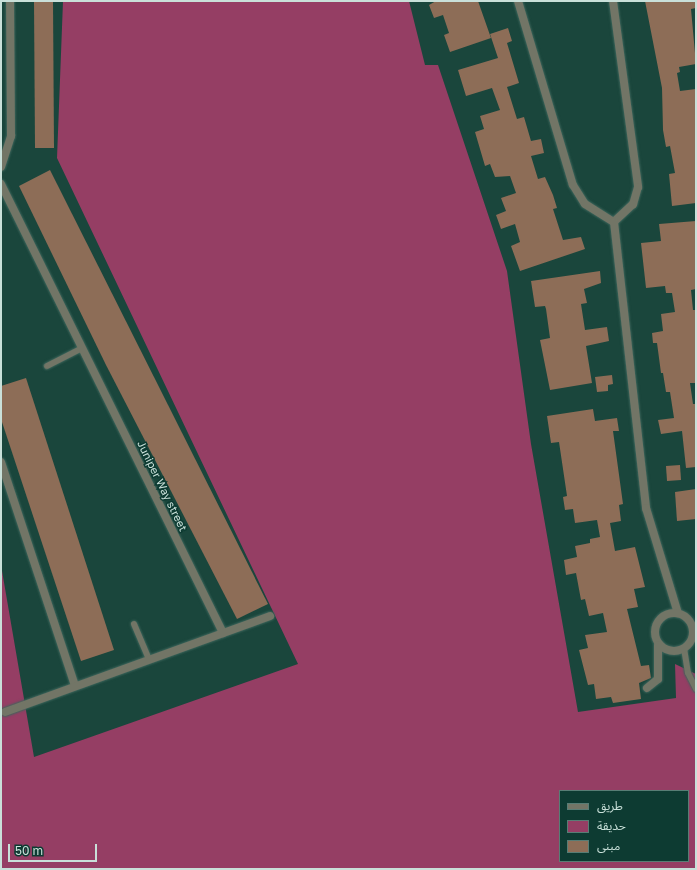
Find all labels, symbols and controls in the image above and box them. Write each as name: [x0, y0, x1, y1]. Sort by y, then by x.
street label: Juniper Way street: [134, 439, 190, 533]
legend: [559, 790, 689, 862]
text: طريق: [597, 798, 623, 813]
text: حديقة: [597, 818, 626, 833]
scale bar: [10, 836, 99, 862]
text: مبنى: [597, 838, 620, 853]
text: 50 m: [15, 843, 43, 858]

